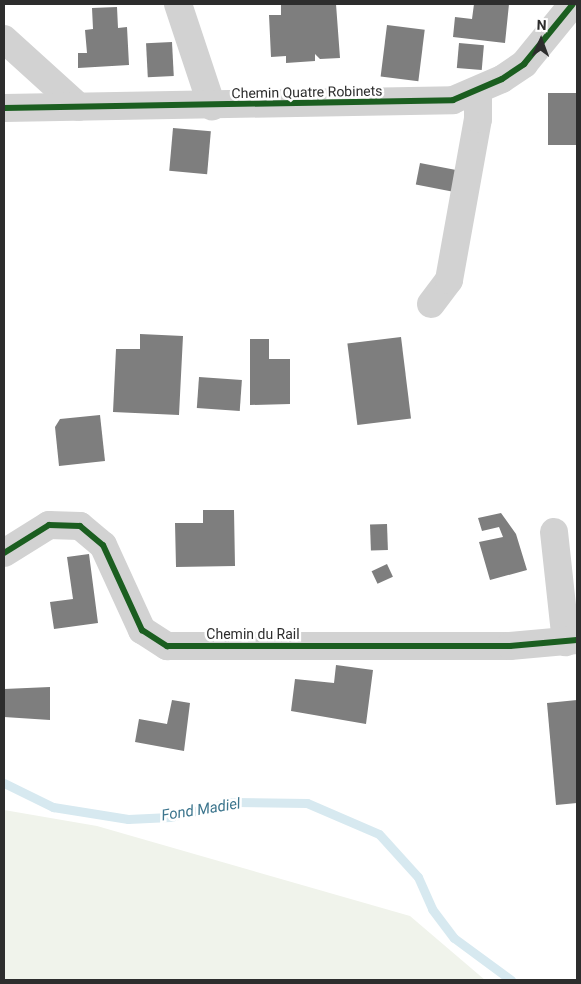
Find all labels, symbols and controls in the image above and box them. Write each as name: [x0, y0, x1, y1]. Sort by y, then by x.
north arrow: [516, 15, 566, 65]
text: N: [536, 17, 547, 33]
street label: Chemin Quatre Robinets: [231, 82, 383, 102]
street label: Chemin du Rail: [206, 626, 300, 642]
water label: Fond Madiel: [160, 795, 242, 825]

